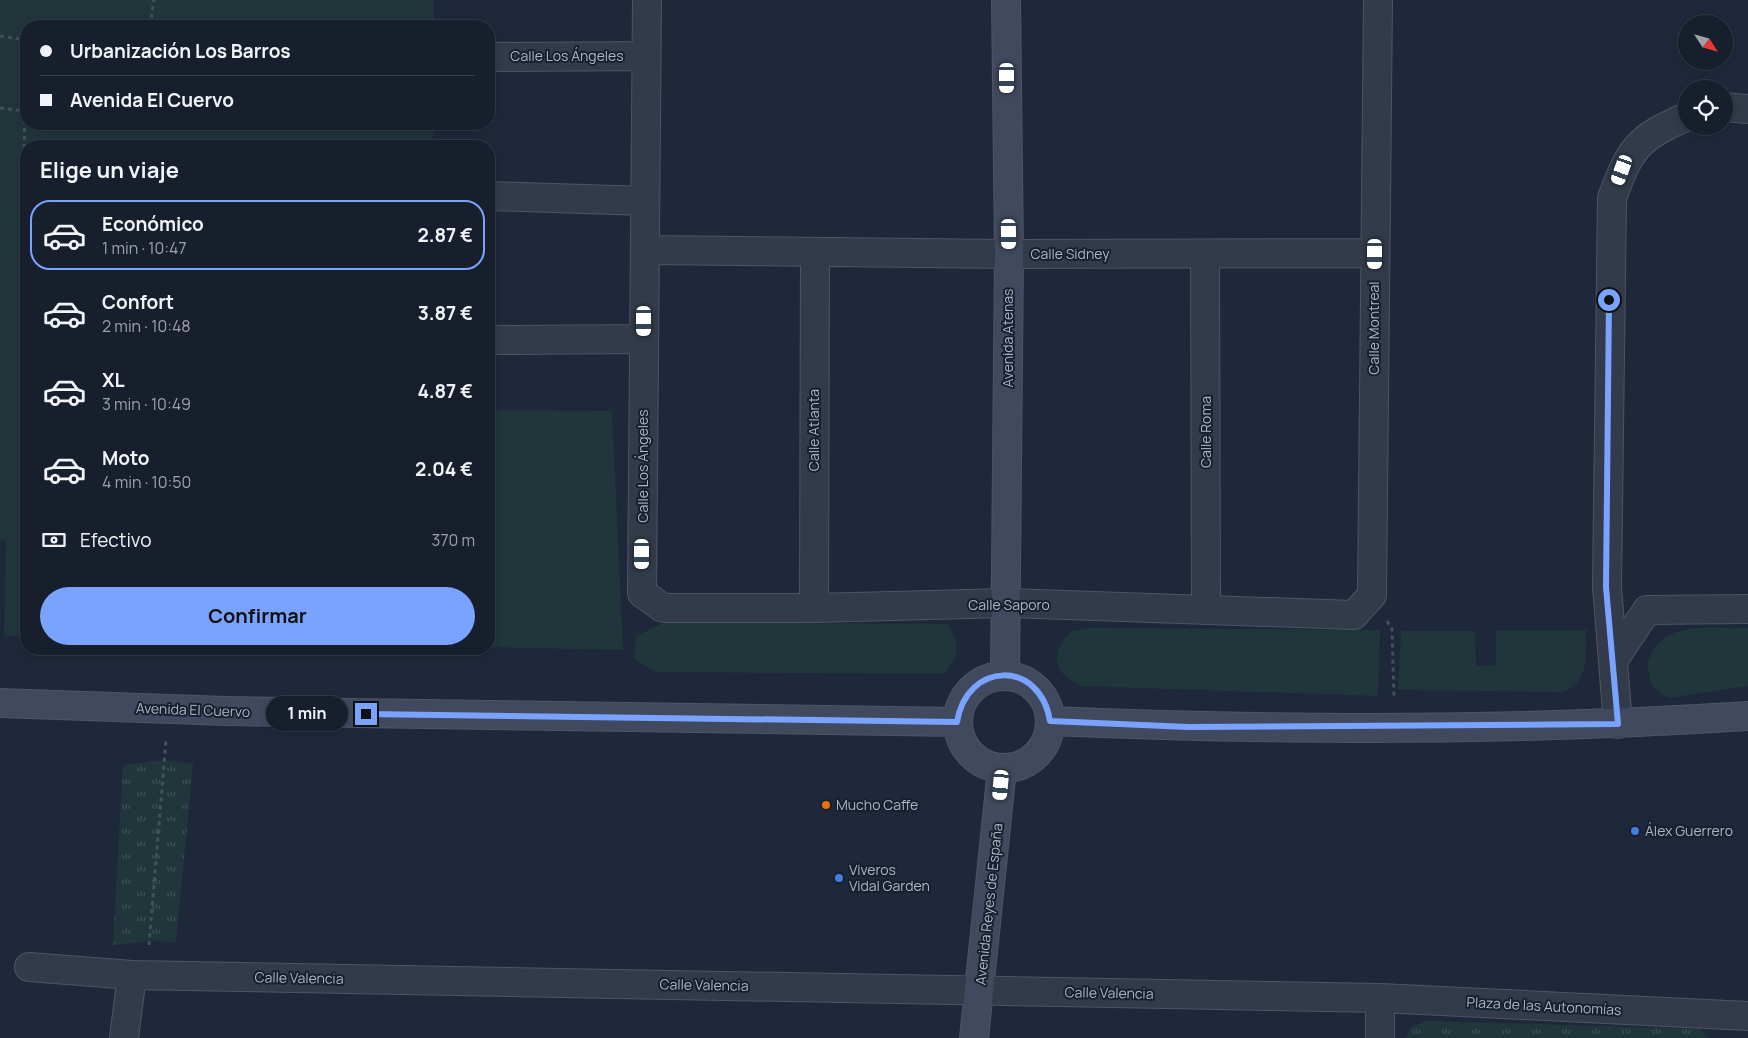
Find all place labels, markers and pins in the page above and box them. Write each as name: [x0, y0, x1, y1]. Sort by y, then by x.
place label: Mucho Caffe: [836, 795, 918, 814]
marker: Mucho Caffe: [820, 799, 832, 811]
place label: Álex Guerrero: [1645, 821, 1733, 840]
marker: Álex Guerrero: [1629, 825, 1641, 837]
place label: Viveros Vidal Garden: [849, 860, 930, 895]
marker: Viveros Vidal Garden: [833, 872, 845, 884]

